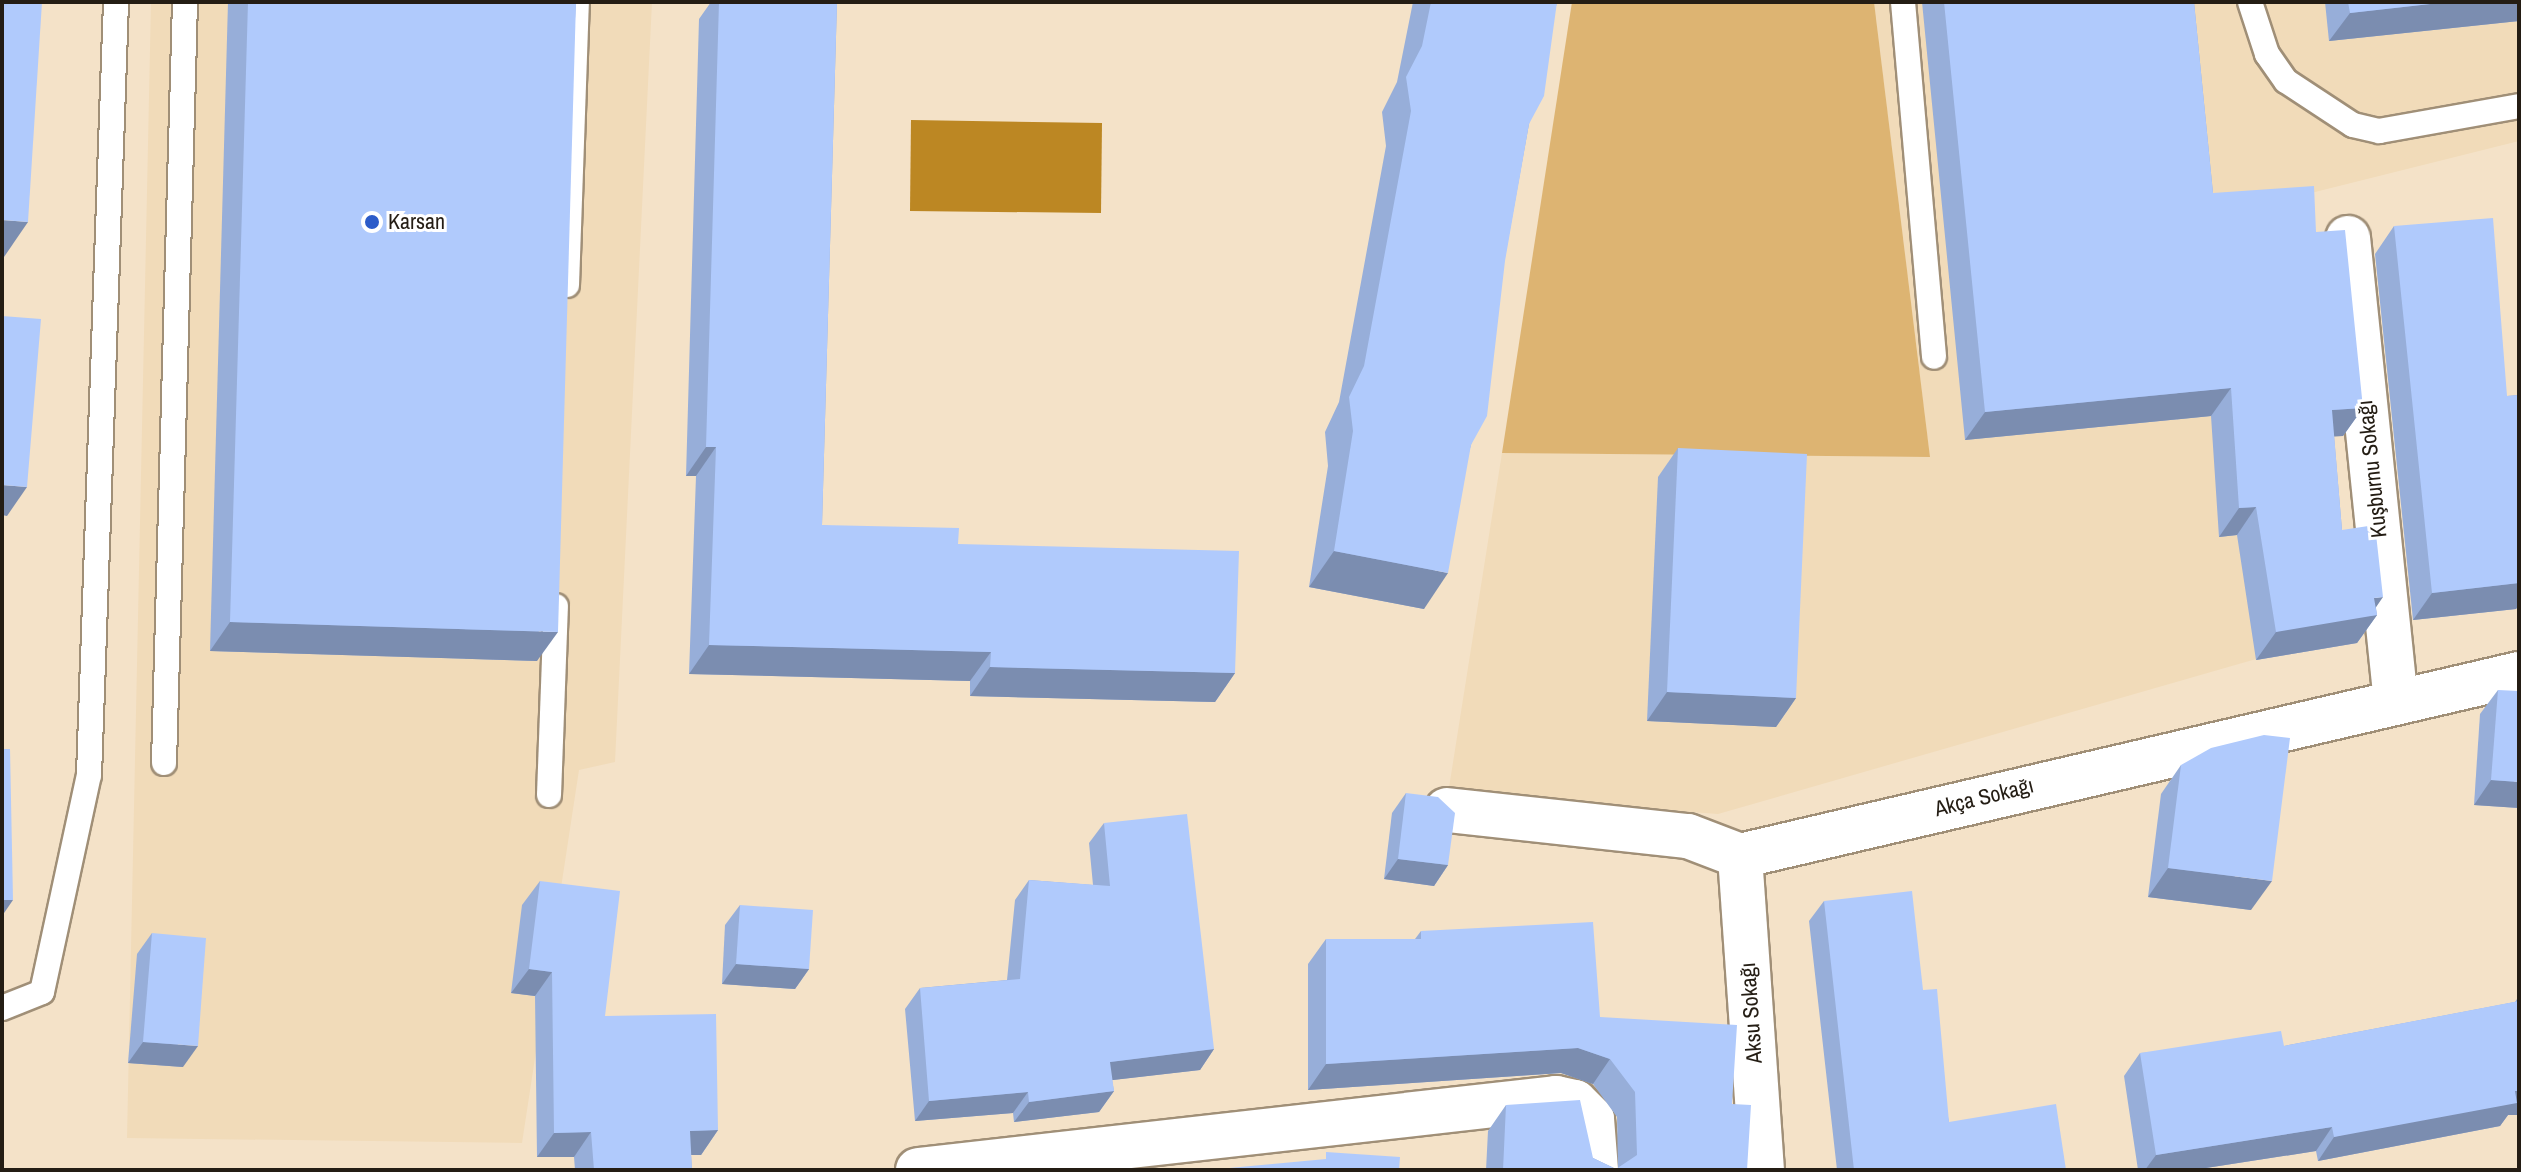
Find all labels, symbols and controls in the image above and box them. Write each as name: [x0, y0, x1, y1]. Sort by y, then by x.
place label: Karsan: [388, 209, 445, 235]
marker: Karsan: [363, 213, 381, 231]
street label: Kuşburnu Sokağı: [2352, 399, 2392, 539]
street label: Akça Sokağı: [1932, 772, 2036, 822]
street label: Aksu Sokağı: [1734, 962, 1768, 1064]

